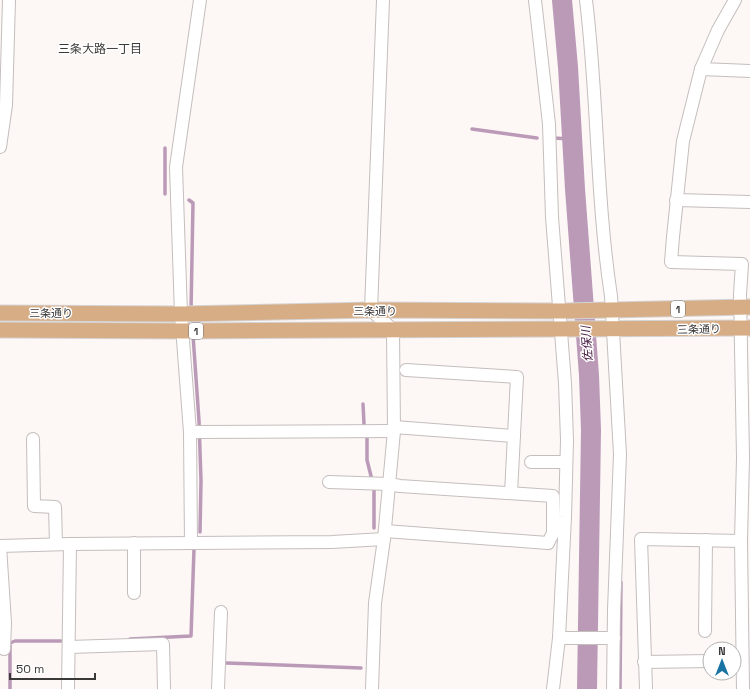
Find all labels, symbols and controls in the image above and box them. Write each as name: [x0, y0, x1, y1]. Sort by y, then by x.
district label: 三条大路一丁目: [58, 41, 142, 57]
road number: 1: [671, 301, 685, 317]
street label: 三条通り: [353, 304, 397, 318]
street label: 三条通り: [29, 306, 73, 320]
street label: 三条通り: [677, 322, 721, 336]
road number: 1: [189, 323, 203, 339]
water label: 佐保川: [578, 323, 596, 363]
north arrow: [702, 641, 742, 681]
text: N: [718, 644, 726, 658]
scale bar: [10, 655, 95, 681]
text: 50 m: [16, 661, 44, 677]

